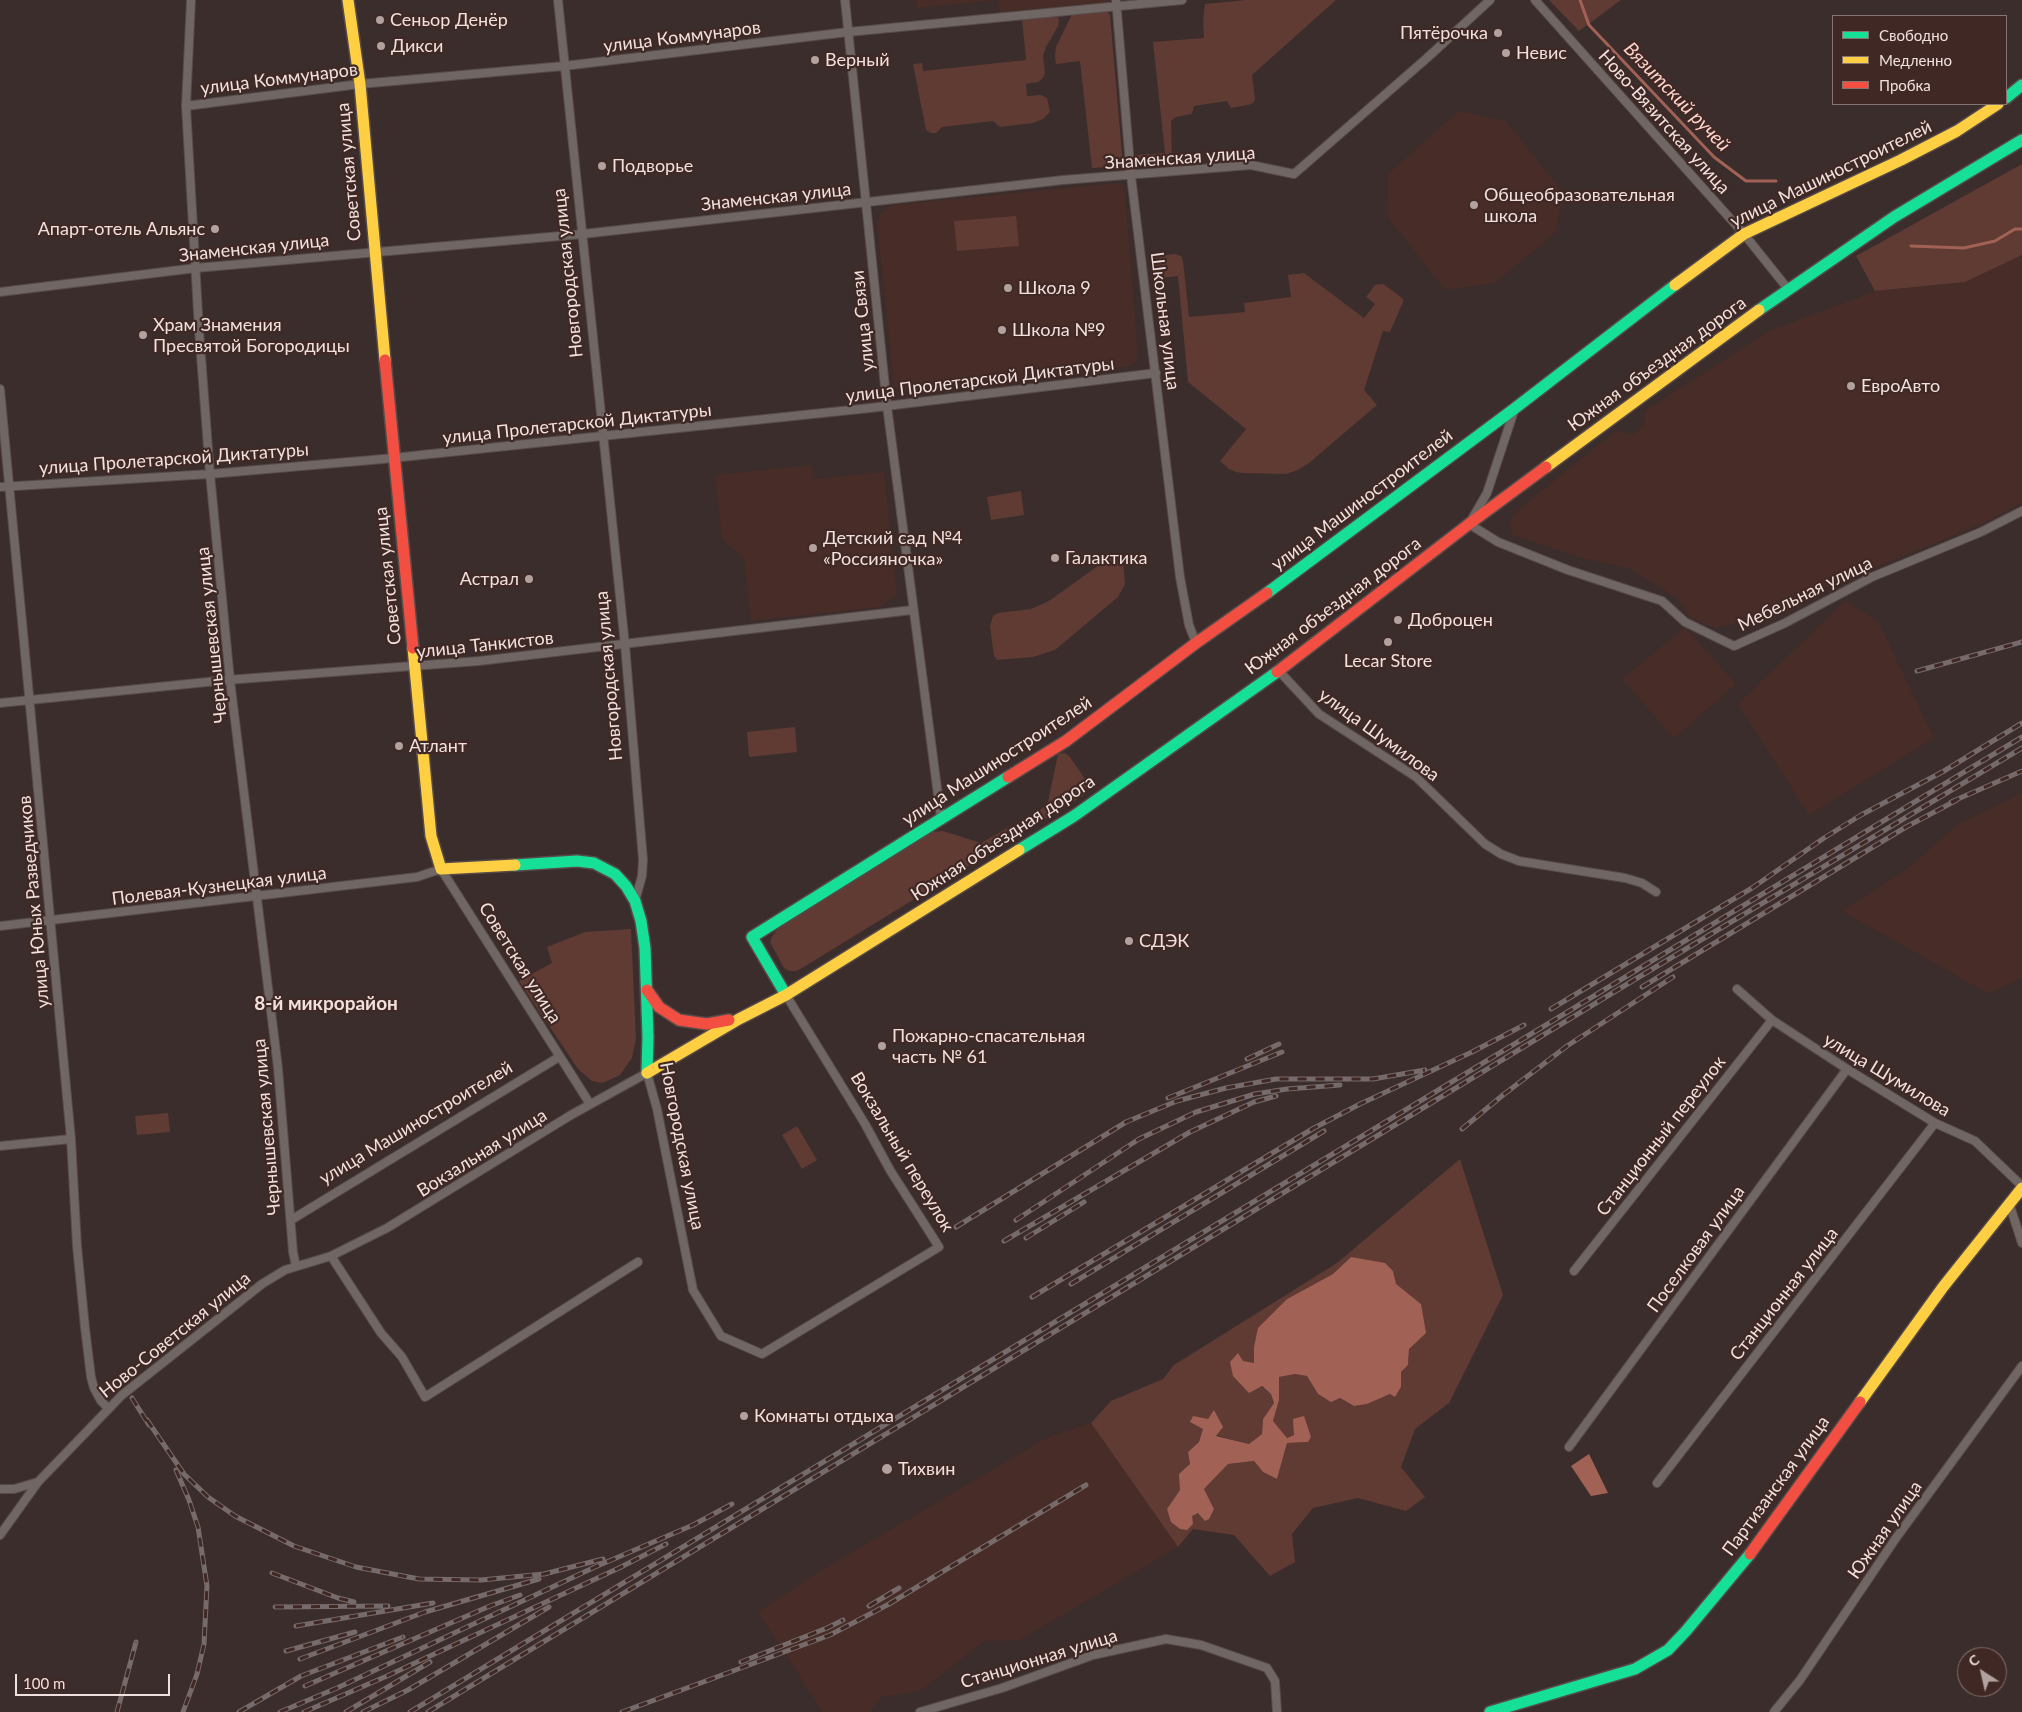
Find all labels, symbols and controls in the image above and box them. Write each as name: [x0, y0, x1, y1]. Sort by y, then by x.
place label: Сеньор Денёр: [390, 9, 508, 31]
marker: Сеньор Денёр: [374, 14, 386, 26]
legend: [1832, 15, 2007, 105]
street label: улица Коммунаров: [602, 17, 762, 57]
place label: Пятёрочка: [1400, 22, 1488, 44]
text: Свободно: [1879, 26, 1948, 44]
marker: Пятёрочка: [1492, 27, 1504, 39]
place label: Дикси: [391, 35, 443, 57]
water label: Вязитский ручей: [1619, 38, 1735, 156]
marker: Дикси: [375, 40, 387, 52]
place label: Невис: [1516, 42, 1567, 64]
street label: Ново-Вязитская улица: [1594, 46, 1734, 198]
marker: Невис: [1500, 47, 1512, 59]
place label: Верный: [825, 49, 890, 71]
text: Медленно: [1879, 51, 1952, 69]
marker: Верный: [809, 54, 821, 66]
street label: улица Коммунаров: [199, 59, 359, 99]
text: Пробка: [1879, 76, 1931, 94]
street label: Советская улица: [332, 102, 366, 242]
street label: улица Машиностроителей: [1727, 116, 1935, 232]
street label: Знаменская улица: [1104, 142, 1256, 174]
place label: Подворье: [612, 155, 693, 177]
marker: Подворье: [596, 160, 608, 172]
street label: Знаменская улица: [700, 178, 852, 216]
place label: Общеобразовательная школа: [1484, 184, 1675, 226]
street label: Новгородская улица: [548, 187, 588, 359]
marker: Общеобразовательная школа: [1468, 199, 1480, 211]
place label: Апарт-отель Альянс: [38, 218, 205, 240]
marker: Апарт-отель Альянс: [209, 223, 221, 235]
street label: Знаменская улица: [178, 229, 330, 267]
street label: Школьная улица: [1146, 251, 1184, 391]
street label: улица Связи: [847, 269, 879, 373]
place label: Школа 9: [1018, 277, 1091, 299]
marker: Школа 9: [1002, 282, 1014, 294]
street label: Южная объездная дорога: [1564, 292, 1750, 436]
place label: Храм Знамения Пресвятой Богородицы: [153, 314, 350, 356]
place label: Школа №9: [1012, 319, 1105, 341]
marker: Школа №9: [996, 324, 1008, 336]
marker: Храм Знамения Пресвятой Богородицы: [137, 329, 149, 341]
street label: улица Пролетарской Диктатуры: [845, 353, 1115, 407]
place label: ЕвроАвто: [1861, 375, 1940, 397]
marker: ЕвроАвто: [1845, 380, 1857, 392]
street label: улица Пролетарской Диктатуры: [441, 399, 713, 449]
street label: улица Машиностроителей: [1267, 425, 1457, 575]
street label: улица Пролетарской Диктатуры: [38, 439, 310, 479]
street label: Советская улица: [370, 506, 406, 646]
place label: Детский сад №4 «Россияночка»: [823, 527, 962, 570]
street label: Южная объездная дорога: [1241, 533, 1425, 679]
marker: Детский сад №4 «Россияночка»: [807, 542, 819, 554]
street label: Чернышевская улица: [192, 546, 232, 724]
place label: Галактика: [1065, 547, 1147, 569]
marker: Галактика: [1049, 552, 1061, 564]
street label: Мебельная улица: [1734, 552, 1876, 636]
place label: Астрал: [460, 568, 519, 590]
marker: Астрал: [523, 573, 535, 585]
street label: Новгородская улица: [591, 590, 627, 762]
place label: Доброцен: [1408, 609, 1493, 631]
marker: Доброцен: [1392, 614, 1404, 626]
street label: улица Танкистов: [415, 627, 555, 663]
marker: Lecar Store: [1382, 636, 1394, 648]
place label: Lecar Store: [1344, 650, 1432, 672]
street label: улица Шумилова: [1314, 684, 1444, 786]
street label: улица Машиностроителей: [898, 692, 1096, 830]
place label: Атлант: [409, 735, 467, 757]
marker: Атлант: [393, 740, 405, 752]
street label: Южная объездная дорога: [907, 770, 1099, 906]
street label: улица Юных Разведчиков: [14, 795, 54, 1009]
street label: Полевая-Кузнецкая улица: [110, 862, 328, 910]
street label: Советская улица: [474, 899, 566, 1027]
place label: СДЭК: [1139, 930, 1189, 952]
marker: СДЭК: [1123, 935, 1135, 947]
district label: 8-й микрорайон: [254, 993, 398, 1015]
place label: Пожарно-спасательная часть № 61: [892, 1025, 1085, 1068]
street label: улица Шумилова: [1820, 1029, 1954, 1121]
street label: Чернышевская улица: [249, 1038, 285, 1216]
marker: Пожарно-спасательная часть № 61: [876, 1040, 888, 1052]
street label: Станционный переулок: [1592, 1052, 1730, 1220]
street label: улица Машиностроителей: [315, 1057, 517, 1189]
street label: Новгородская улица: [655, 1060, 709, 1232]
street label: Вокзальный переулок: [846, 1068, 958, 1236]
street label: Вокзальная улица: [413, 1104, 551, 1202]
street label: Поселковая улица: [1643, 1181, 1749, 1317]
street label: Станционная улица: [1725, 1223, 1843, 1365]
street label: Ново-Советская улица: [95, 1267, 255, 1403]
place label: Комнаты отдыха: [754, 1405, 894, 1427]
marker: Комнаты отдыха: [738, 1410, 750, 1422]
street label: Партизанская улица: [1718, 1412, 1834, 1560]
place label: Тихвин: [898, 1458, 955, 1480]
marker: Тихвин: [880, 1462, 894, 1476]
street label: Южная улица: [1843, 1477, 1927, 1583]
street label: Станционная улица: [958, 1625, 1120, 1693]
north arrow: [1957, 1647, 2007, 1697]
text: С: [1965, 1651, 1982, 1670]
scale bar: [18, 1664, 172, 1696]
text: 100 m: [23, 1674, 65, 1692]

